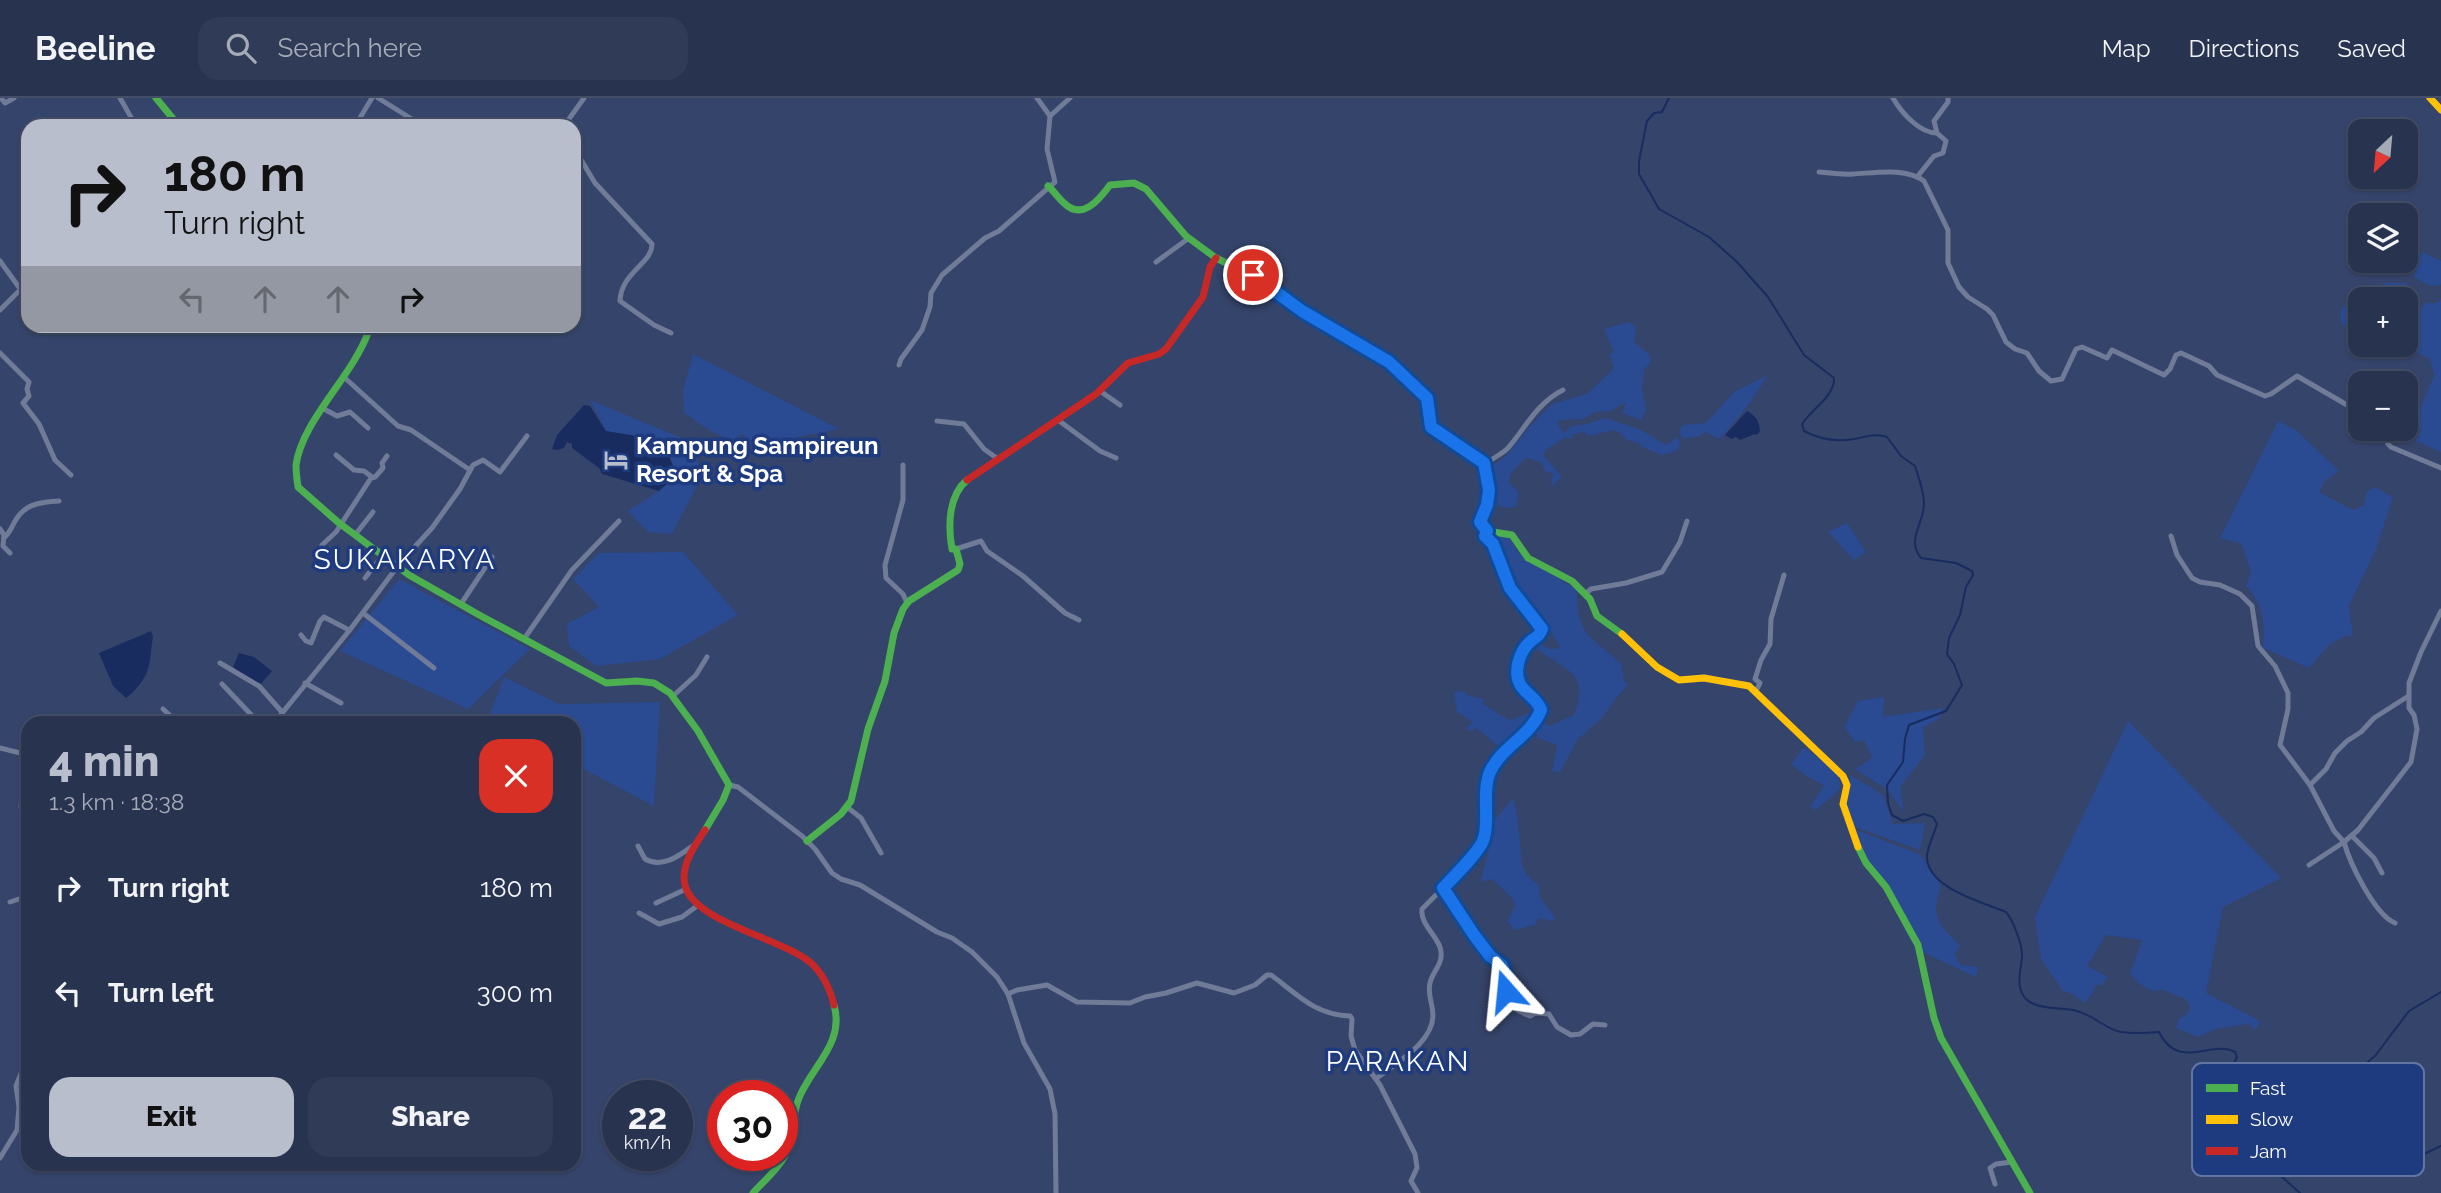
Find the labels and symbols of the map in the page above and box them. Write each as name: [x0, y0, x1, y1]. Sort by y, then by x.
north arrow: [2348, 119, 2418, 189]
pin: [1223, 245, 1283, 305]
place label: Kampung Sampireun Resort & Spa: [636, 431, 879, 488]
hotel icon: Kampung Sampireun Resort & Spa: [602, 446, 630, 474]
district label: SUKAKARYA: [314, 543, 496, 576]
position arrow: [1469, 954, 1543, 1028]
district label: PARAKAN: [1326, 1045, 1470, 1078]
legend: [2192, 1063, 2424, 1176]
text: Fast: [2250, 1077, 2286, 1099]
speed limit sign: 30: [707, 1080, 798, 1171]
text: Slow: [2250, 1108, 2294, 1130]
text: Jam: [2250, 1140, 2287, 1162]

